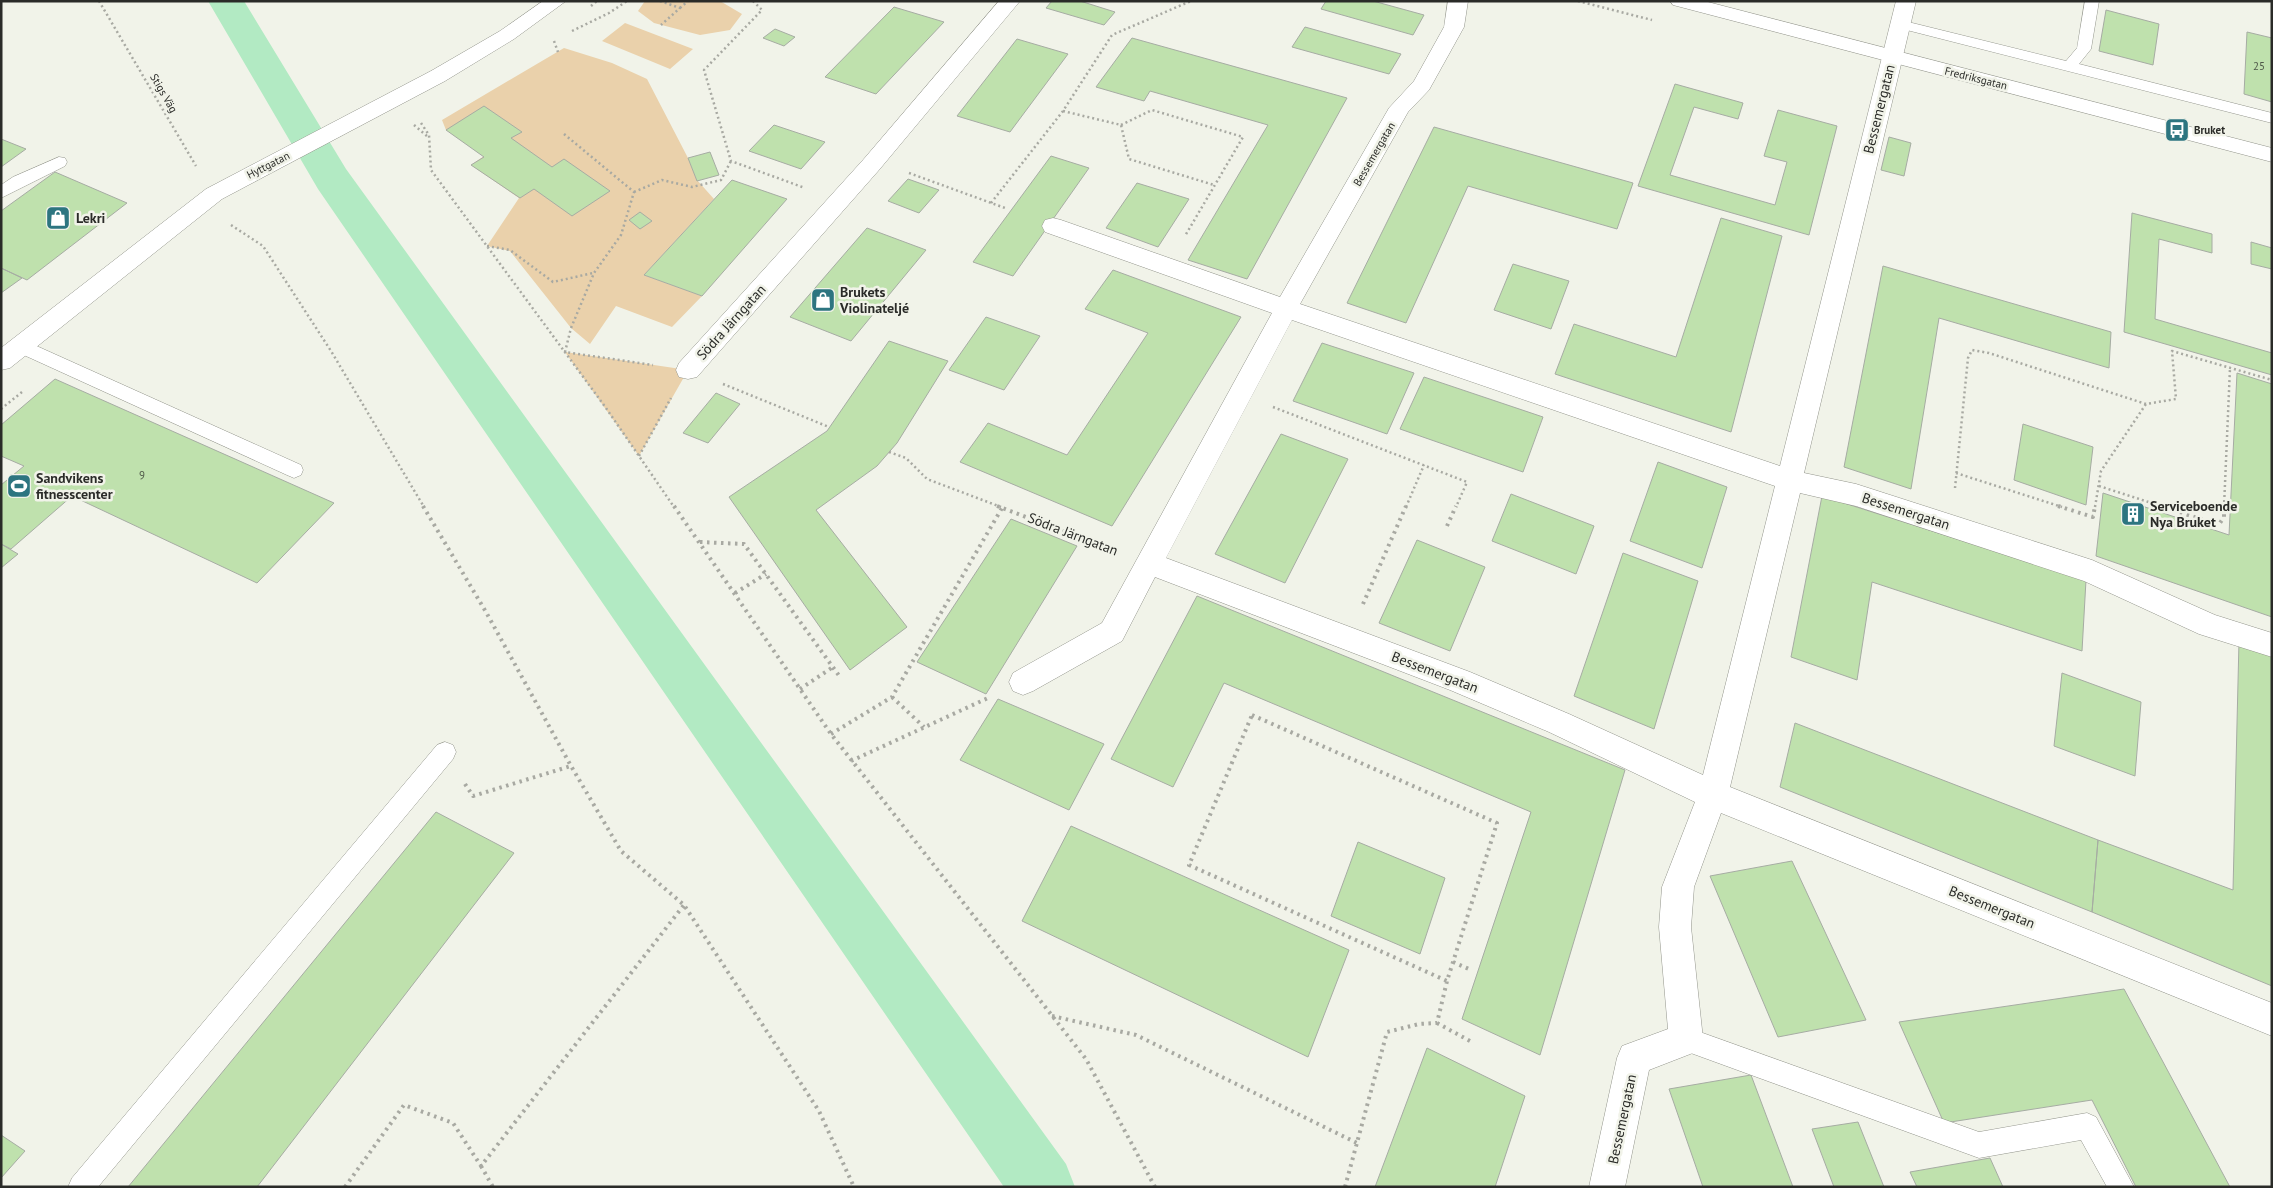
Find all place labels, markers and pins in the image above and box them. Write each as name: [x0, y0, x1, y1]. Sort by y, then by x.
bus stop icon: Bruket: [2164, 117, 2190, 143]
place label: Bruket: [2194, 123, 2225, 137]
shop icon: Lekri: [45, 205, 71, 231]
place label: Lekri: [76, 209, 106, 227]
place label: Brukets Violinateljé: [839, 283, 909, 317]
shop icon: Brukets Violinateljé: [810, 287, 836, 313]
place label: Sandvikens fitnesscenter: [36, 469, 113, 503]
sports icon: Sandvikens fitnesscenter: [6, 473, 32, 499]
place label: Serviceboende Nya Bruket: [2150, 497, 2237, 531]
building icon: Serviceboende Nya Bruket: [2120, 501, 2146, 527]

